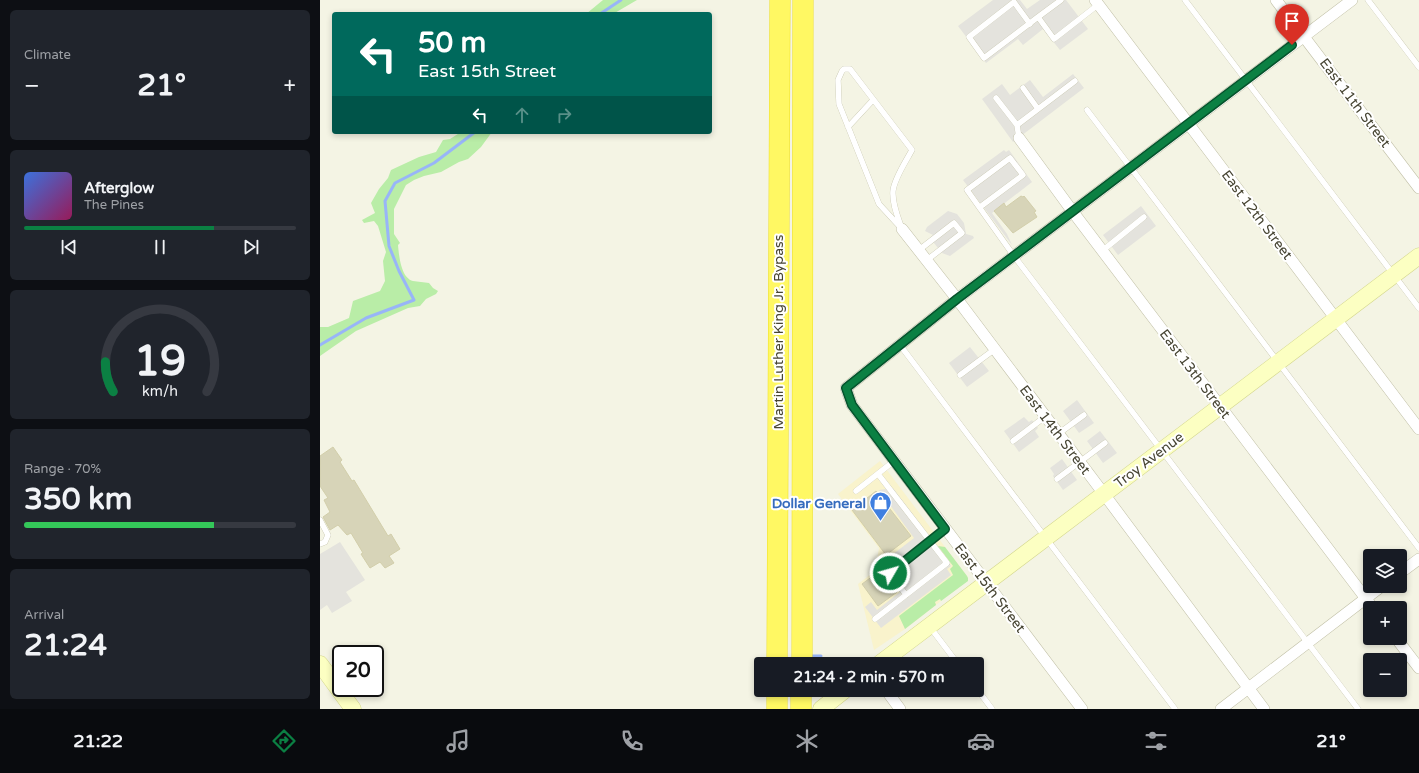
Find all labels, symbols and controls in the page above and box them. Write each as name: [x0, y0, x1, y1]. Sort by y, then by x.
pin: [1275, 4, 1309, 45]
icon: arrive: [1281, 10, 1303, 32]
text: 50 m: [418, 26, 486, 60]
icon: left: [352, 28, 404, 80]
text: Climate: [24, 47, 71, 63]
street label: East 11th Street: [1316, 55, 1395, 152]
text: East 15th Street: [418, 60, 556, 82]
text: 21°: [137, 67, 186, 104]
text: −: [24, 73, 40, 99]
text: +: [284, 73, 296, 99]
icon: left: [469, 104, 491, 126]
icon: ahead: [511, 104, 533, 126]
icon: right: [553, 104, 575, 126]
street label: East 12th Street: [1218, 167, 1297, 264]
text: Afterglow: [84, 179, 154, 197]
text: The Pines: [84, 197, 144, 213]
street label: Martin Luther King Jr. Bypass: [770, 234, 787, 429]
icon: previous: [58, 236, 80, 258]
icon: pause: [149, 236, 171, 258]
icon: next: [240, 236, 262, 258]
street label: East 13th Street: [1156, 326, 1235, 423]
text: 19: [134, 337, 186, 387]
street label: East 14th Street: [1016, 382, 1095, 479]
text: km/h: [142, 383, 178, 400]
street label: Troy Avenue: [1111, 428, 1187, 492]
text: Range · 70%: [24, 461, 101, 477]
text: 350 km: [24, 481, 132, 518]
shop icon: Dollar General: [868, 490, 894, 523]
place label: Dollar General: [772, 495, 866, 512]
street label: East 15th Street: [951, 540, 1030, 637]
map controls: [1363, 549, 1407, 697]
button: layers: [1363, 549, 1407, 593]
position arrow: [869, 552, 911, 594]
button: +: [1363, 601, 1407, 645]
text: Arrival: [24, 607, 64, 623]
text: 21:24: [24, 627, 107, 664]
speed limit sign: 20: [332, 645, 384, 697]
button: −: [1363, 653, 1407, 697]
text: 21:24 · 2 min · 570 m: [794, 668, 944, 686]
icon: directions: [270, 727, 298, 755]
icon: music: [444, 727, 472, 755]
icon: phone: [618, 727, 646, 755]
icon: climate: [793, 727, 821, 755]
icon: car: [967, 727, 995, 755]
icon: filters: [1142, 727, 1170, 755]
text: 21:22: [73, 730, 123, 752]
text: 21°: [1316, 730, 1346, 752]

